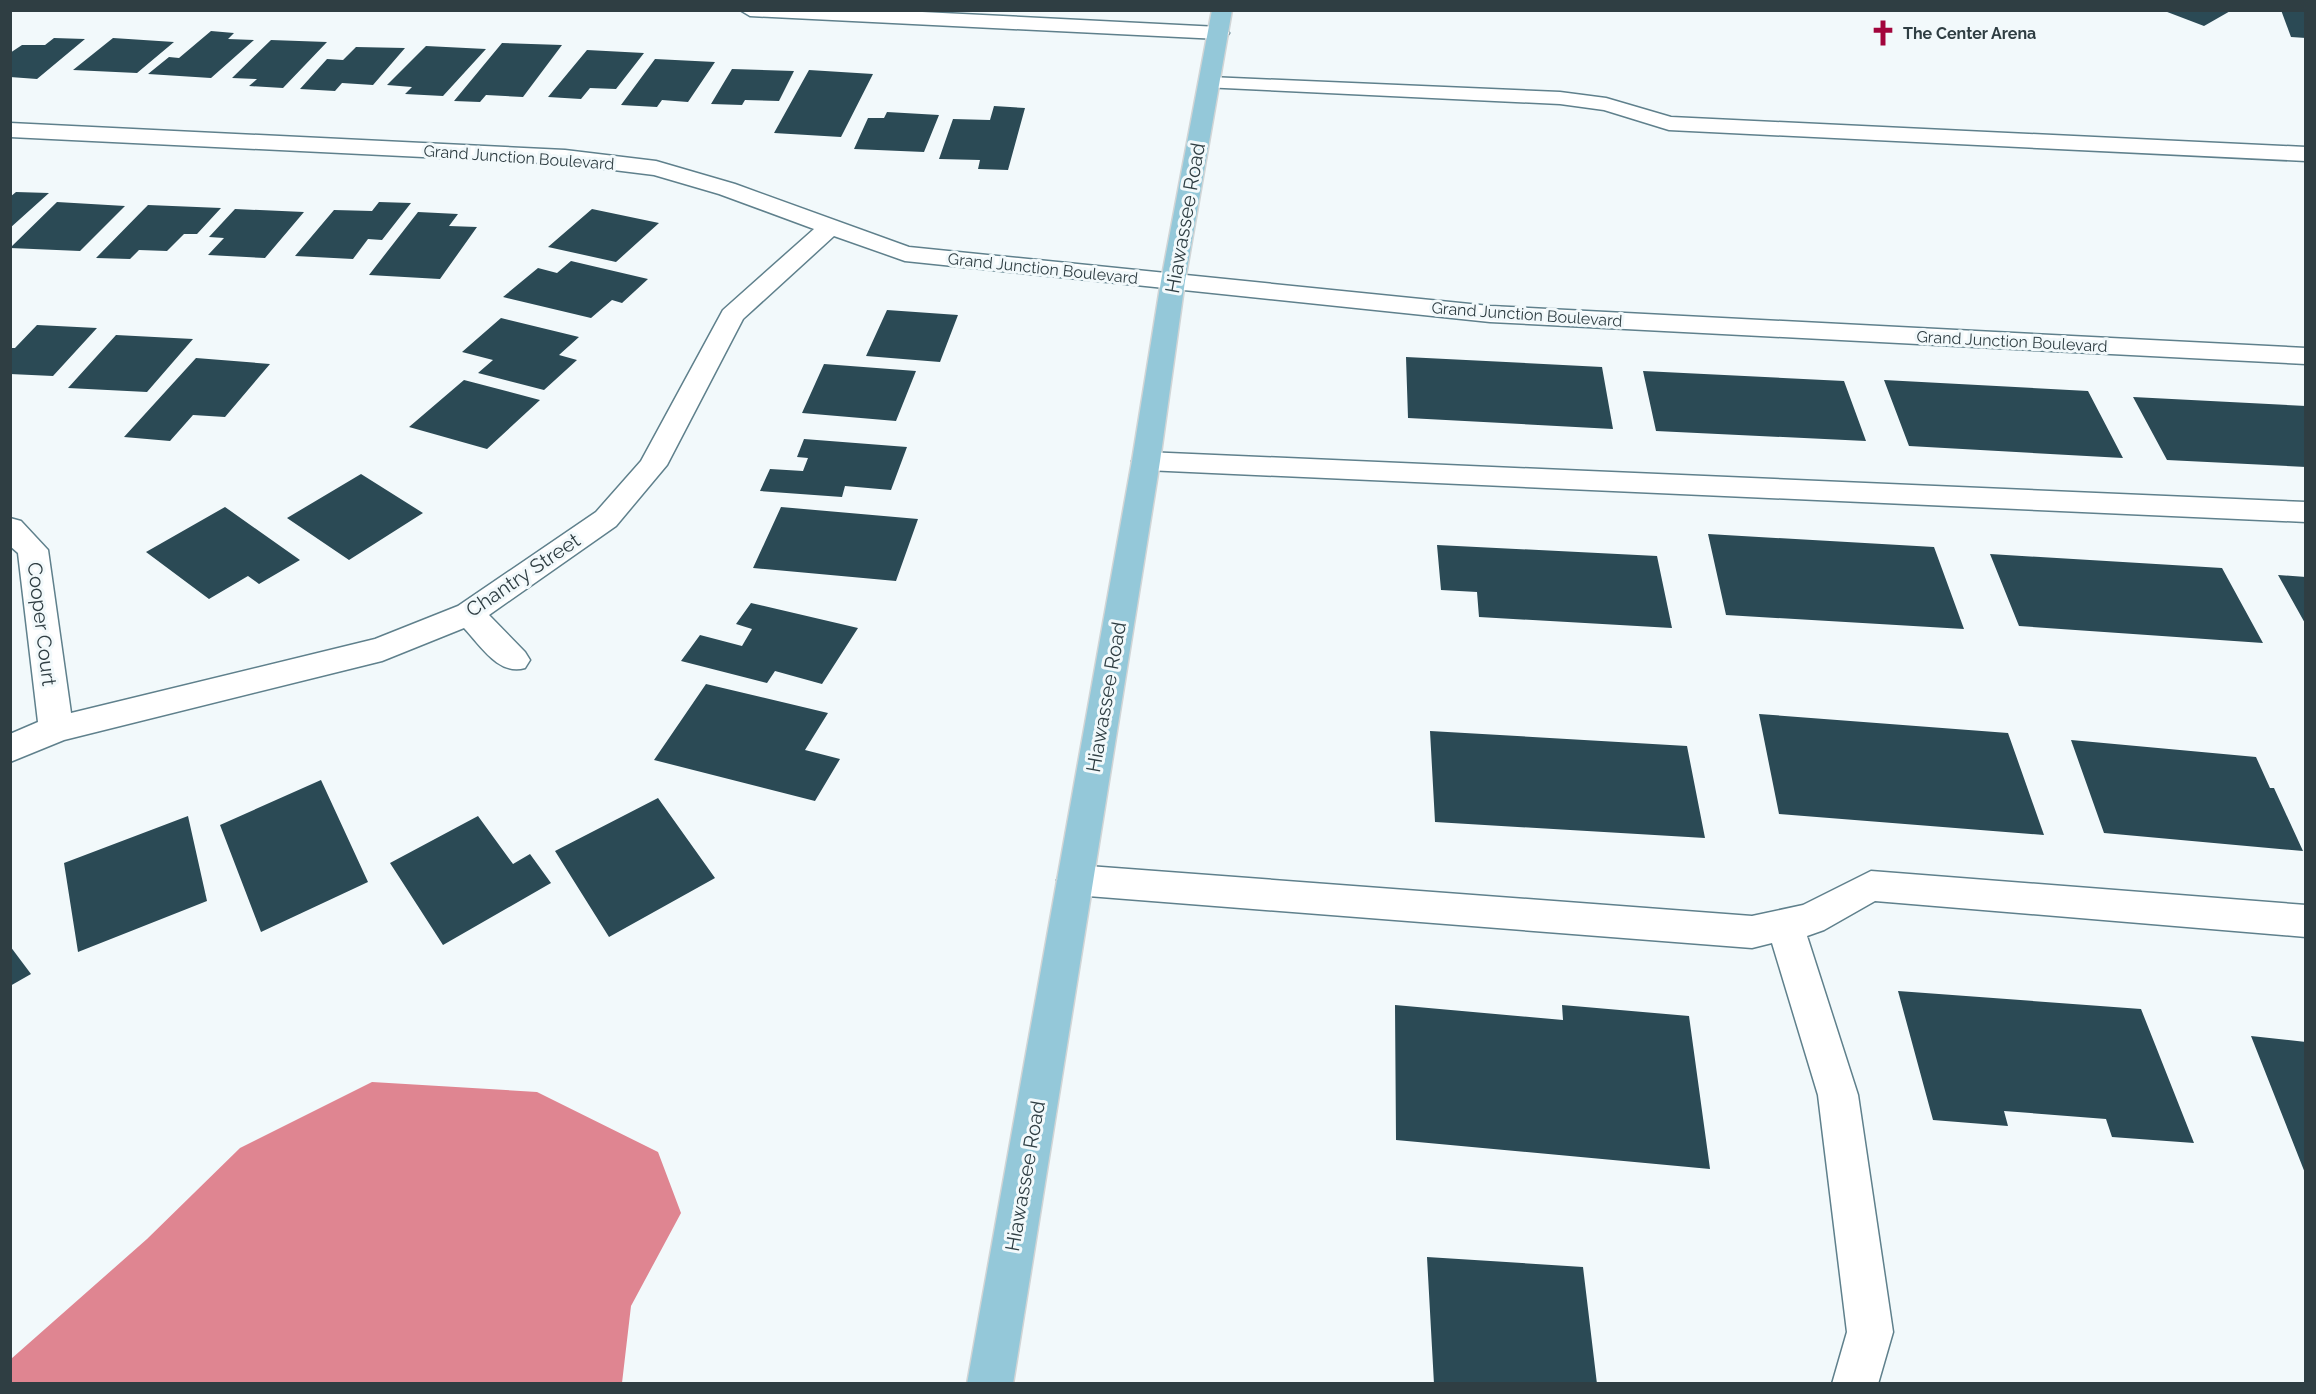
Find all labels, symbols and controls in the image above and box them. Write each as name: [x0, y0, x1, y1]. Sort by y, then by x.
church icon: The Center Arena: [1868, 18, 1898, 48]
place label: The Center Arena: [1903, 24, 2036, 43]
street label: Grand Junction Boulevard: [423, 141, 615, 174]
street label: Hiawassee Road: [1160, 141, 1210, 295]
street label: Grand Junction Boulevard: [947, 249, 1139, 288]
street label: Grand Junction Boulevard: [1431, 298, 1623, 331]
street label: Grand Junction Boulevard: [1916, 327, 2108, 356]
street label: Chantry Street: [461, 528, 585, 622]
street label: Cooper Court: [23, 561, 62, 688]
street label: Hiawassee Road: [1081, 620, 1131, 774]
street label: Hiawassee Road: [1000, 1099, 1050, 1253]

